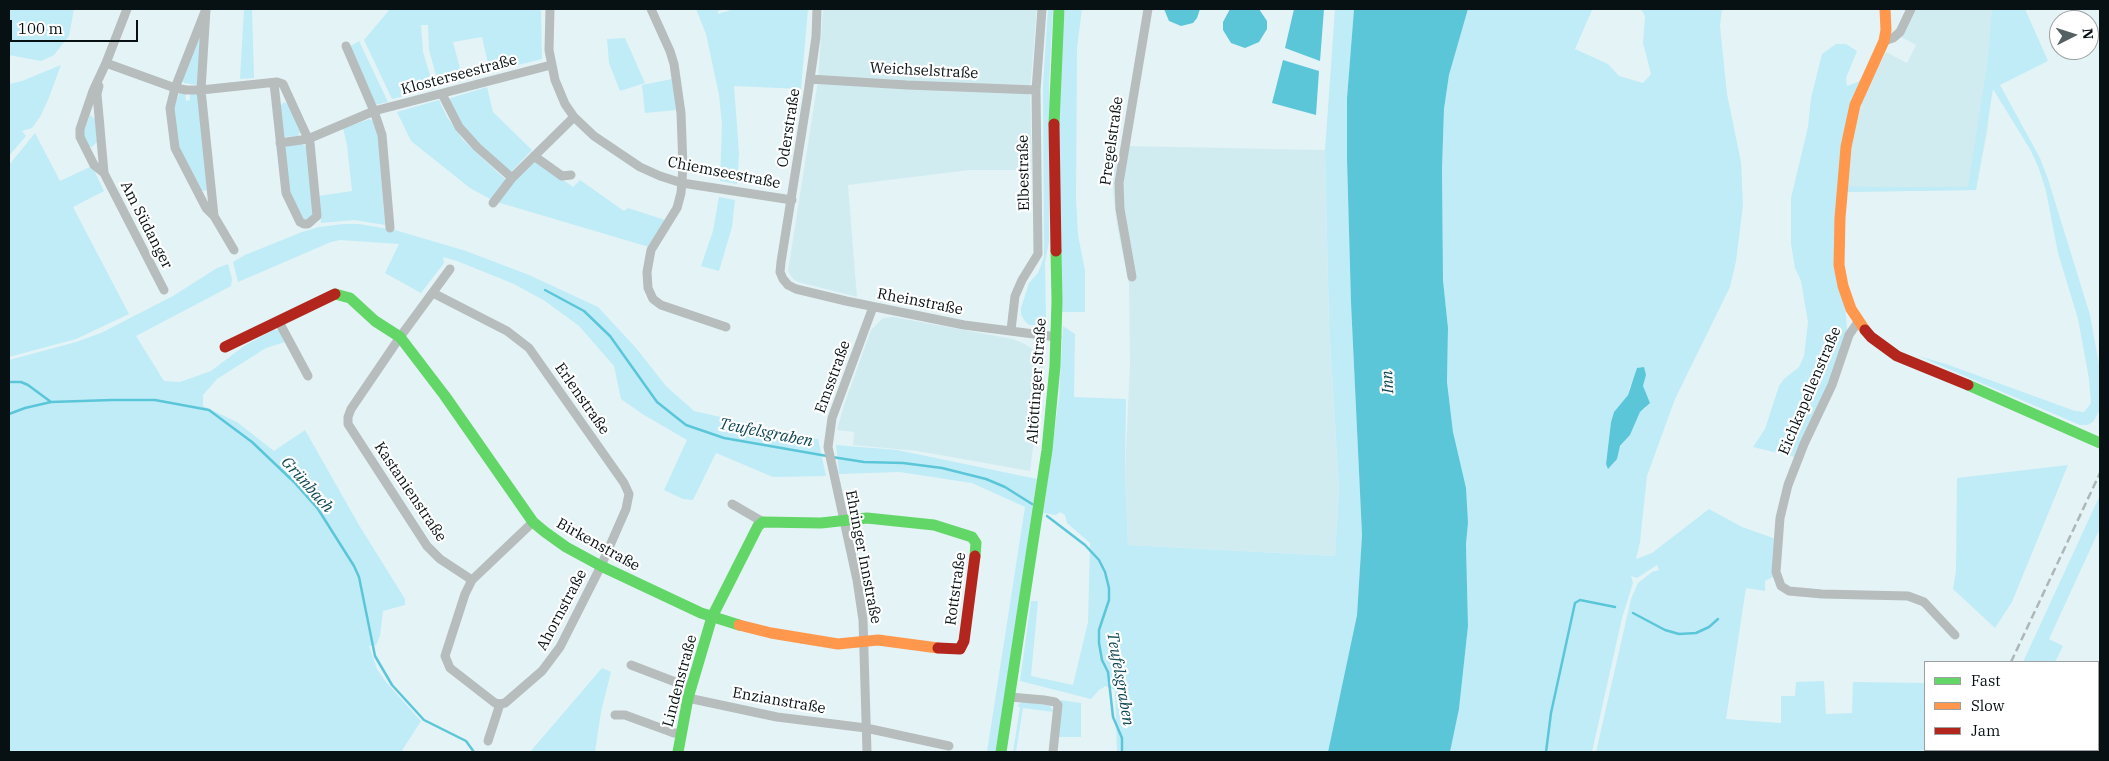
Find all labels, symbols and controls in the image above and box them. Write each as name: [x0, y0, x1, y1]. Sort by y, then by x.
scale bar: [12, 10, 140, 42]
north arrow: [2049, 10, 2099, 60]
text: 100 m: [18, 19, 63, 38]
text: N: [2078, 27, 2097, 40]
street label: Klosterseestraße: [399, 51, 519, 99]
street label: Weichselstraße: [869, 59, 979, 83]
street label: Oderstraße: [774, 87, 804, 169]
street label: Pregelstraße: [1097, 95, 1127, 187]
street label: Elbestraße: [1014, 135, 1034, 211]
street label: Chiemseestraße: [666, 153, 782, 193]
street label: Am Südanger: [116, 178, 176, 272]
street label: Rheinstraße: [876, 285, 964, 319]
street label: Altöttinger Straße: [1024, 318, 1050, 444]
street label: Eichkapellenstraße: [1775, 324, 1845, 458]
street label: Emsstraße: [812, 338, 854, 416]
street label: Erlenstraße: [551, 360, 613, 438]
water label: Inn: [1378, 370, 1398, 394]
water label: Teufelsgraben: [718, 415, 814, 451]
street label: Kastanienstraße: [370, 439, 450, 545]
water label: Grünbach: [277, 453, 337, 517]
street label: Ehringer Innstraße: [841, 489, 885, 625]
street label: Birkenstraße: [553, 515, 643, 575]
street label: Rottstraße: [942, 551, 970, 627]
street label: Ahornstraße: [533, 566, 591, 654]
water label: Teufelsgraben: [1102, 631, 1138, 727]
street label: Lindenstraße: [659, 633, 701, 729]
legend: [1924, 661, 2099, 751]
text: Fast: [1971, 671, 2001, 690]
street label: Enzianstraße: [731, 684, 827, 718]
text: Slow: [1971, 696, 2004, 715]
text: Jam: [1971, 721, 2000, 740]

